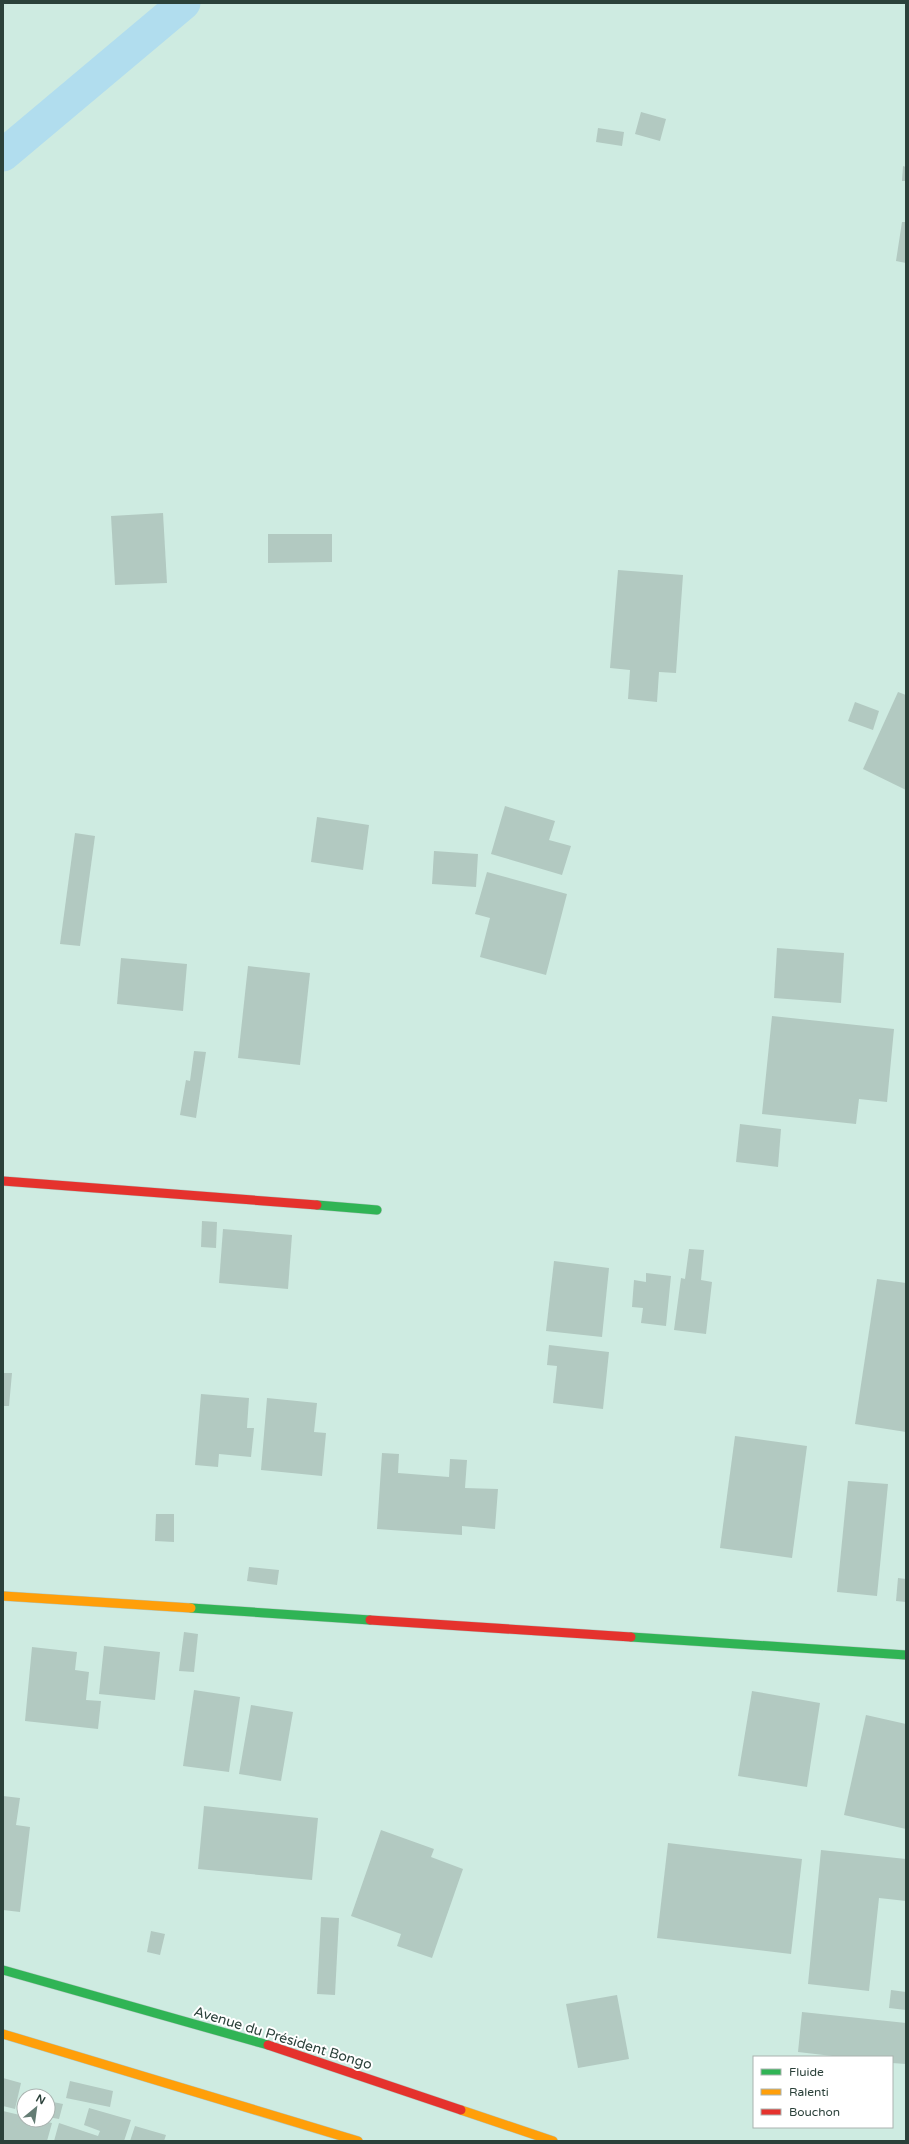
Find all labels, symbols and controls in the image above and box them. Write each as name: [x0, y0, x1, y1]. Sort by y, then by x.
street label: Avenue du Président Bongo: [192, 2003, 374, 2073]
legend: [753, 2056, 893, 2128]
text: Fluide: [789, 2065, 824, 2079]
text: Ralenti: [789, 2085, 829, 2099]
north arrow: [16, 2088, 56, 2128]
text: N: [34, 2092, 48, 2108]
text: Bouchon: [789, 2105, 840, 2119]

